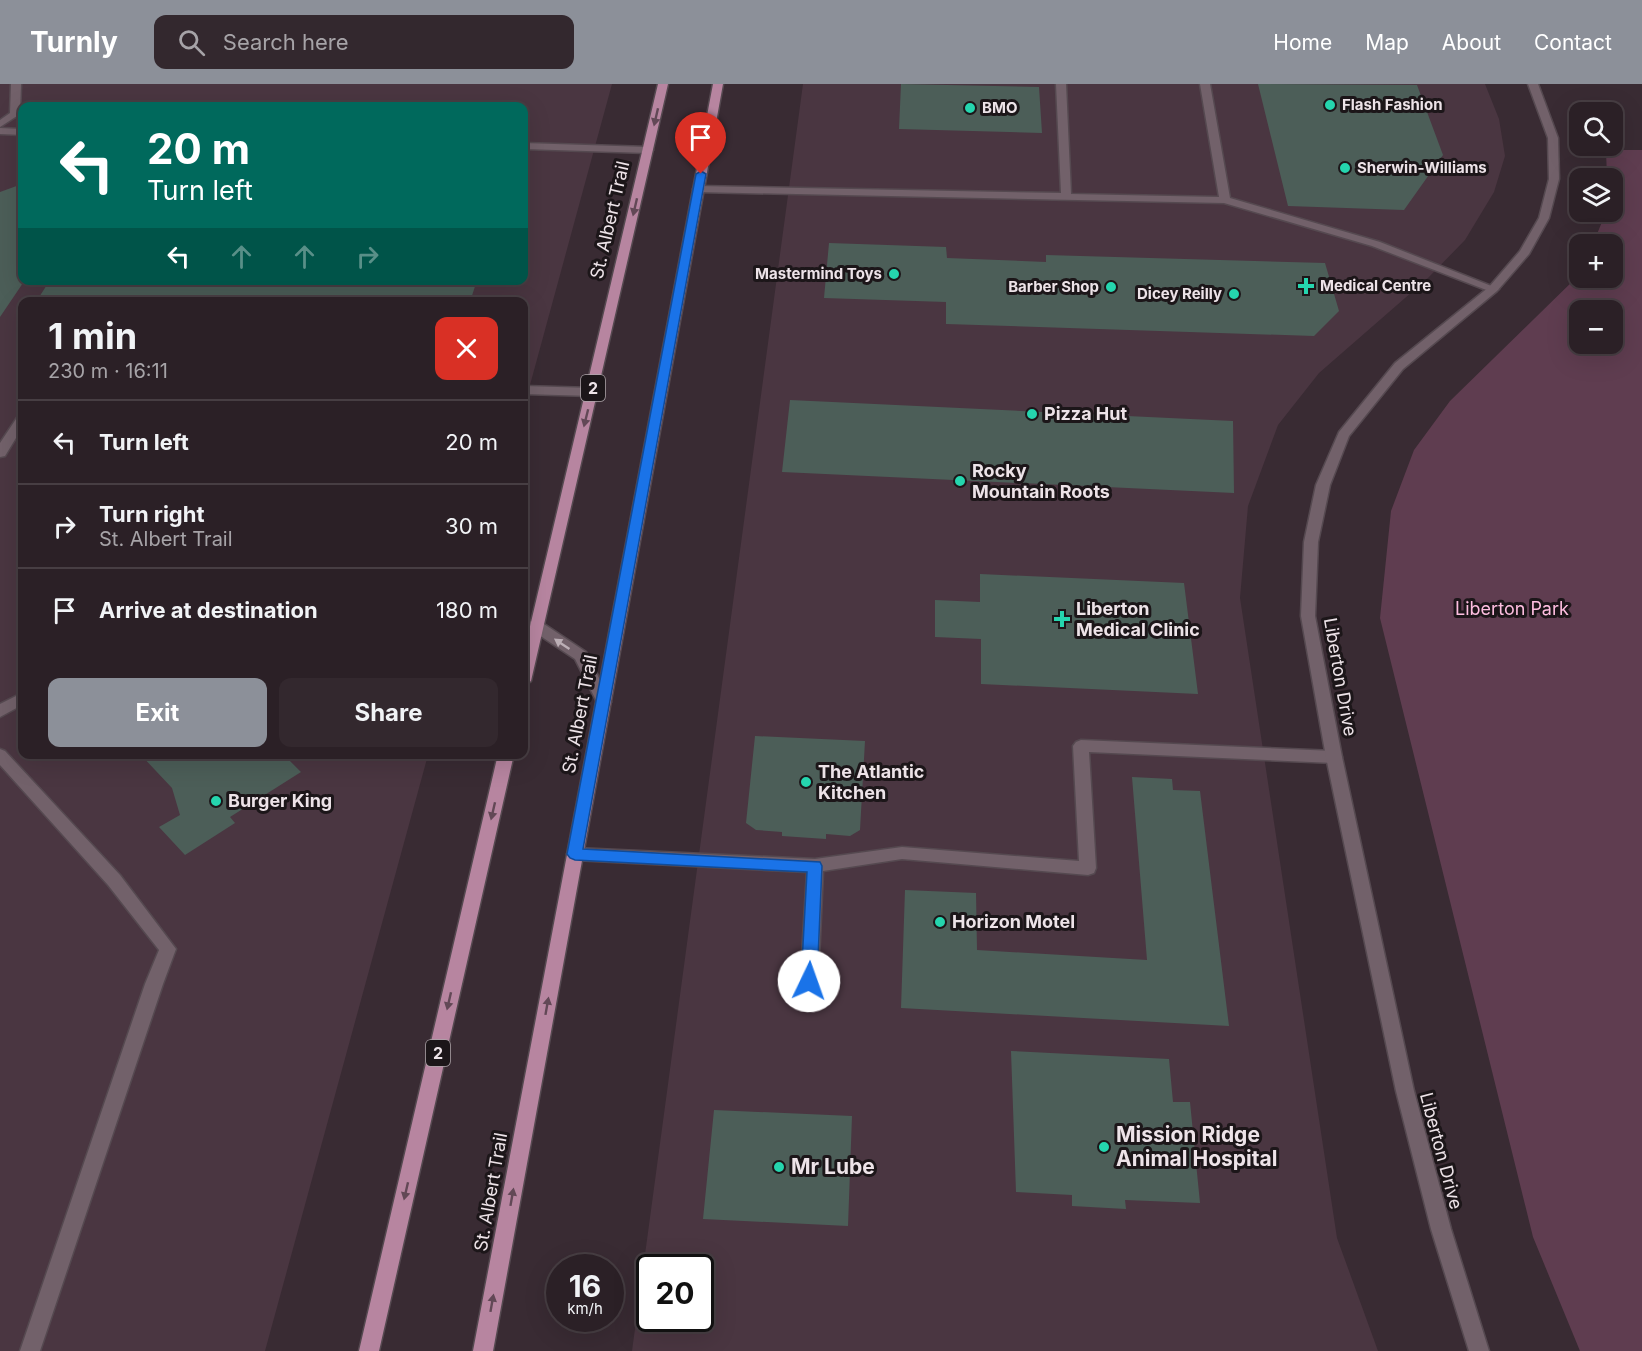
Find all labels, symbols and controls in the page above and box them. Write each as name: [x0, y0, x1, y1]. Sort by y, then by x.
search box: [154, 15, 574, 69]
text: Turnly: [30, 25, 118, 59]
icon: search: [175, 26, 208, 59]
text: Search here: [223, 29, 349, 55]
text: Home: [1273, 30, 1332, 55]
text: Map: [1365, 30, 1409, 55]
text: About: [1442, 30, 1501, 55]
text: Contact: [1534, 30, 1612, 55]
place label: Flash Fashion: [1342, 95, 1442, 114]
place label: BMO: [982, 98, 1017, 117]
marker: Flash Fashion: [1323, 98, 1337, 112]
marker: BMO: [963, 101, 977, 115]
map controls: [1569, 102, 1623, 354]
button: search: [1569, 102, 1623, 156]
one-way arrow: [650, 108, 660, 126]
pin: [675, 112, 726, 174]
icon: arrive: [684, 121, 717, 154]
text: 20 m: [147, 123, 250, 174]
icon: left: [48, 126, 126, 204]
place label: Sherwin-Williams: [1357, 158, 1487, 177]
street label: St. Albert Trail: [586, 159, 633, 281]
marker: Sherwin-Williams: [1338, 161, 1352, 175]
button: layers: [1569, 168, 1623, 222]
text: Turn left: [147, 174, 253, 207]
one-way arrow: [629, 198, 639, 216]
button: +: [1569, 234, 1623, 288]
icon: left: [162, 240, 195, 273]
icon: ahead: [225, 240, 258, 273]
icon: ahead: [288, 240, 321, 273]
icon: right: [351, 240, 384, 273]
place label: Mastermind Toys: [755, 264, 882, 283]
marker: Mastermind Toys: [887, 267, 901, 281]
place label: Medical Centre: [1320, 276, 1431, 295]
place label: Barber Shop: [1008, 277, 1099, 296]
marker: Medical Centre: [1297, 277, 1315, 295]
marker: Barber Shop: [1104, 280, 1118, 294]
place label: Dicey Reilly: [1137, 284, 1222, 303]
marker: Dicey Reilly: [1227, 287, 1241, 301]
button: −: [1569, 300, 1623, 354]
text: 1 min: [48, 314, 137, 358]
button: close: [435, 317, 498, 380]
text: 230 m · 16:11: [48, 359, 168, 383]
road number: 2: [581, 375, 605, 401]
place label: Pizza Hut: [1044, 403, 1128, 424]
marker: Pizza Hut: [1025, 407, 1039, 421]
one-way arrow: [581, 408, 591, 427]
icon: left: [48, 426, 81, 459]
text: Turn left: [99, 429, 189, 455]
text: 20 m: [445, 429, 498, 455]
place label: Rocky Mountain Roots: [972, 460, 1110, 502]
marker: Rocky Mountain Roots: [953, 474, 967, 488]
text: Turn right: [99, 501, 205, 527]
icon: right: [48, 510, 81, 543]
text: 30 m: [445, 513, 498, 539]
text: St. Albert Trail: [99, 527, 233, 551]
icon: arrive: [48, 594, 81, 627]
text: Arrive at destination: [99, 597, 318, 623]
text: 180 m: [436, 597, 498, 623]
place label: Liberton Medical Clinic: [1076, 598, 1200, 640]
park label: Liberton Park: [1455, 598, 1569, 619]
marker: Liberton Medical Clinic: [1053, 610, 1071, 628]
street label: Liberton Drive: [1320, 616, 1361, 738]
one-way arrow: [554, 638, 571, 649]
street label: St. Albert Trail: [558, 653, 601, 775]
button: Exit: [48, 678, 267, 747]
button: Share: [279, 678, 498, 747]
place label: The Atlantic Kitchen: [818, 761, 924, 803]
marker: The Atlantic Kitchen: [799, 775, 813, 789]
place label: Burger King: [228, 790, 332, 811]
marker: Burger King: [209, 794, 223, 808]
one-way arrow: [488, 802, 498, 821]
place label: Horizon Motel: [952, 911, 1075, 932]
marker: Horizon Motel: [933, 915, 947, 929]
position arrow: [777, 949, 841, 1013]
one-way arrow: [444, 992, 454, 1011]
one-way arrow: [543, 996, 552, 1015]
road number: 2: [426, 1040, 450, 1066]
street label: Liberton Drive: [1416, 1090, 1467, 1212]
place label: Mission Ridge Animal Hospital: [1116, 1122, 1277, 1171]
street label: St. Albert Trail: [470, 1131, 511, 1253]
marker: Mission Ridge Animal Hospital: [1097, 1140, 1111, 1154]
place label: Mr Lube: [791, 1154, 875, 1179]
marker: Mr Lube: [772, 1160, 786, 1174]
one-way arrow: [400, 1182, 410, 1201]
one-way arrow: [508, 1188, 517, 1207]
speed limit sign: 20: [636, 1254, 714, 1332]
text: 16: [569, 1268, 601, 1304]
one-way arrow: [488, 1293, 497, 1312]
text: km/h: [567, 1299, 603, 1318]

